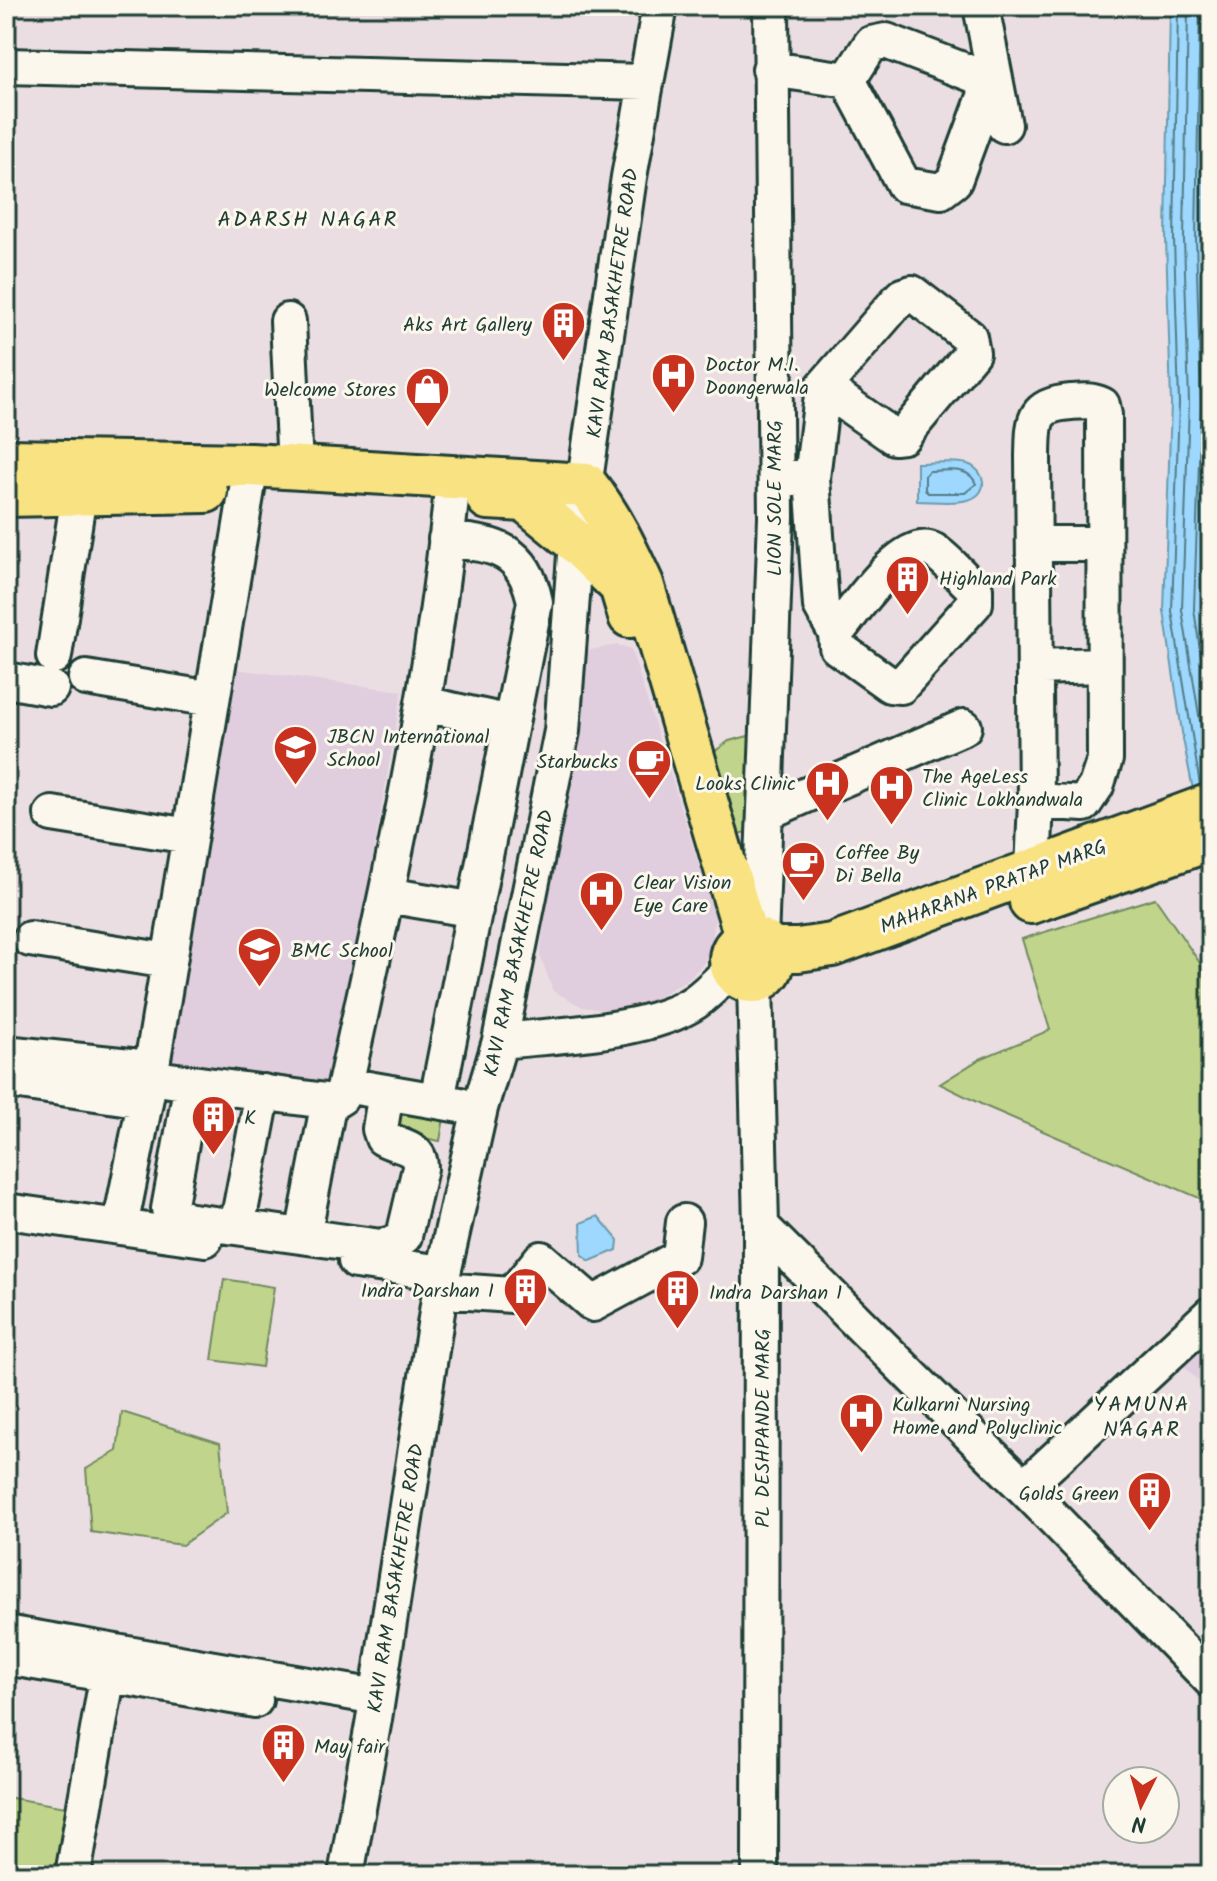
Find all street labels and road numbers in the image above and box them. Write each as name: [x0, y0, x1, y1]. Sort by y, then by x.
street label: KAVI RAM BASAKHETRE ROAD: [579, 166, 649, 440]
street label: LION SOLE MARG: [760, 420, 792, 576]
street label: KAVI RAM BASAKHETRE ROAD: [476, 807, 564, 1080]
street label: MAHARANA PRATAP MARG: [876, 832, 1112, 944]
street label: PL DESHPANDE MARG: [748, 1328, 780, 1528]
street label: KAVI RAM BASAKHETRE ROAD: [360, 1441, 434, 1715]

